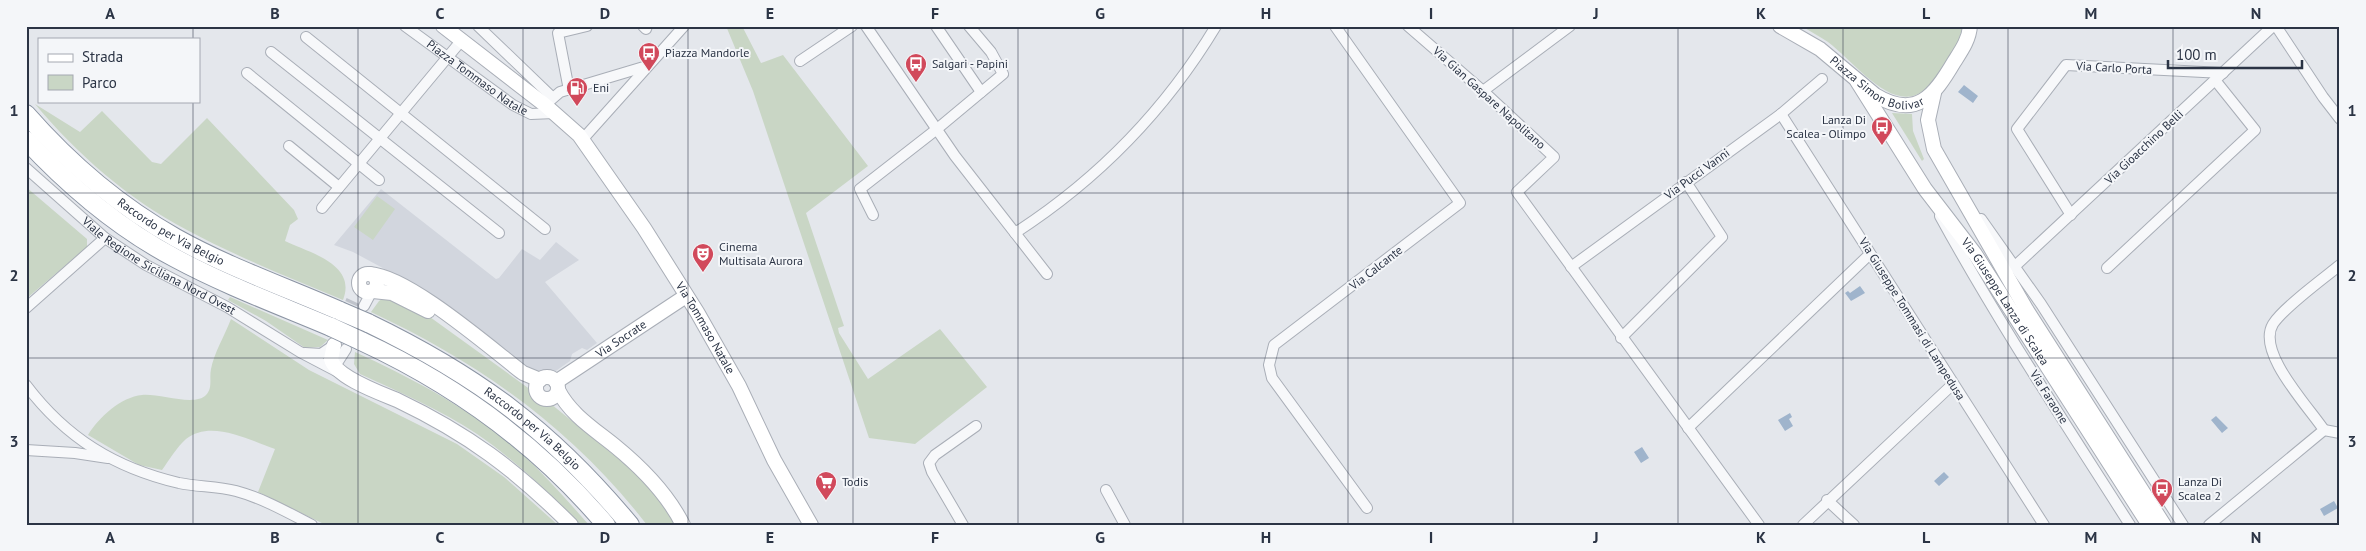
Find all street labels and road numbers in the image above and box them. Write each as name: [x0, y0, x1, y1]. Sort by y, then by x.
street label: Piazza Tommaso Natale: [424, 36, 531, 118]
street label: Via Gian Gaspare Napolitano: [1429, 42, 1549, 152]
street label: Piazza Simon Bolivar: [1827, 53, 1926, 112]
street label: Via Carlo Porta: [2075, 58, 2152, 77]
street label: Via Gioacchino Belli: [2101, 106, 2186, 188]
street label: Via Pucci Vanni: [1660, 145, 1732, 203]
street label: Raccordo per Via Belgio: [115, 194, 227, 268]
street label: Viale Regione Siciliana Nord Ovest: [78, 213, 239, 318]
street label: Via Giuseppe Tommasi di Lampedusa: [1856, 234, 1969, 403]
street label: Via Giuseppe Lanza di Scalea: [1958, 234, 2052, 368]
street label: Via Calcante: [1345, 242, 1405, 294]
street label: Via Tommaso Natale: [672, 278, 739, 376]
street label: Via Socrate: [592, 316, 649, 361]
street label: Via Faraone: [2027, 366, 2072, 426]
street label: Raccordo per Via Belgio: [481, 383, 584, 473]

